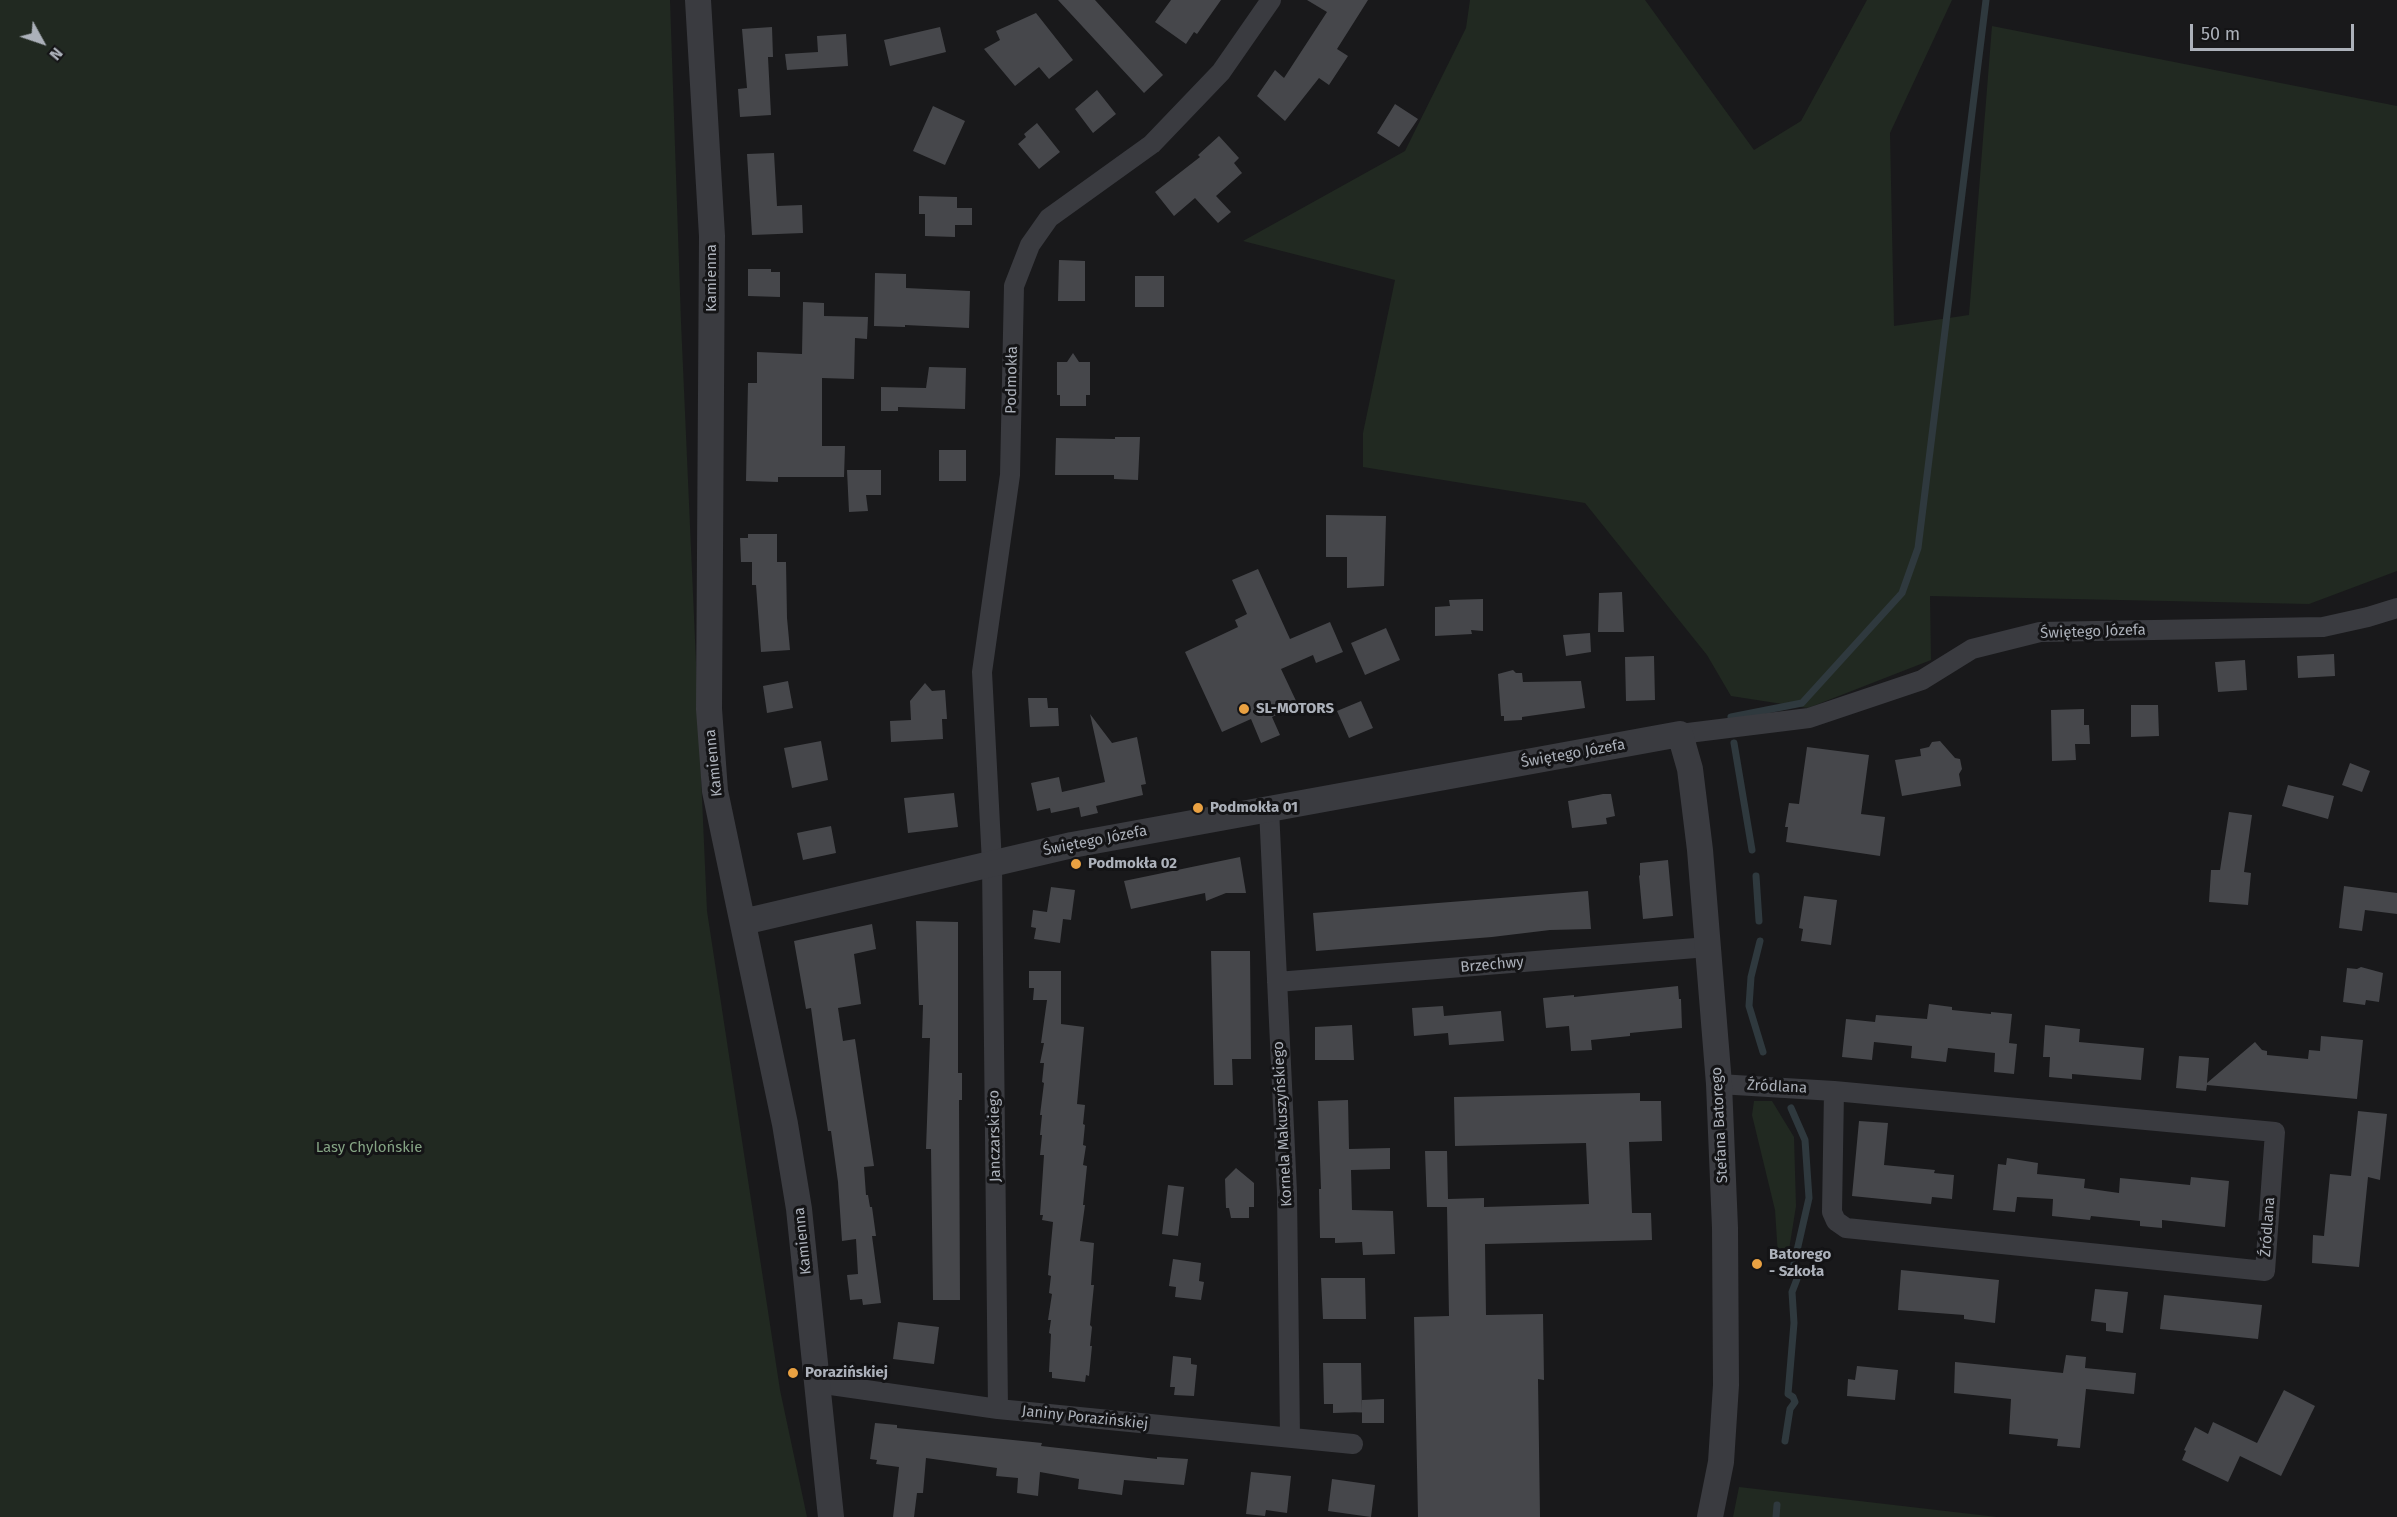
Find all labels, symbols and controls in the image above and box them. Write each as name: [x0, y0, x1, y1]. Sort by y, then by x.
north arrow: [12, 12, 72, 72]
scale bar: [2193, 12, 2356, 50]
text: 50 m: [2201, 23, 2240, 45]
text: N: [45, 44, 67, 64]
street label: Kamienna: [703, 244, 721, 312]
street label: Podmokła: [1002, 346, 1022, 414]
street label: Świętego Józefa: [2040, 621, 2146, 643]
place label: SL-MOTORS: [1256, 700, 1334, 718]
marker: SL-MOTORS: [1237, 702, 1251, 716]
street label: Kamienna: [702, 728, 726, 798]
street label: Świętego Józefa: [1519, 736, 1627, 772]
place label: Podmokła 01: [1210, 799, 1298, 817]
marker: Podmokła 01: [1191, 801, 1205, 815]
street label: Świętego Józefa: [1041, 822, 1149, 860]
place label: Podmokła 02: [1088, 855, 1177, 873]
marker: Podmokła 02: [1069, 857, 1083, 871]
street label: Brzechwy: [1460, 953, 1524, 977]
street label: Kornela Makuszyńskiego: [1270, 1041, 1296, 1207]
street label: Stefana Batorego: [1708, 1066, 1732, 1184]
street label: Źródlana: [1747, 1076, 1807, 1098]
street label: Janczarskiego: [985, 1090, 1005, 1182]
park label: Lasy Chylońskie: [316, 1139, 422, 1157]
street label: Źródlana: [2257, 1196, 2279, 1258]
street label: Kamienna: [791, 1206, 815, 1276]
place label: Batorego - Szkoła: [1769, 1246, 1831, 1281]
marker: Batorego - Szkoła: [1750, 1257, 1764, 1271]
place label: Porazińskiej: [805, 1364, 888, 1382]
marker: Porazińskiej: [786, 1366, 800, 1380]
street label: Janiny Porazińskiej: [1021, 1402, 1149, 1434]

